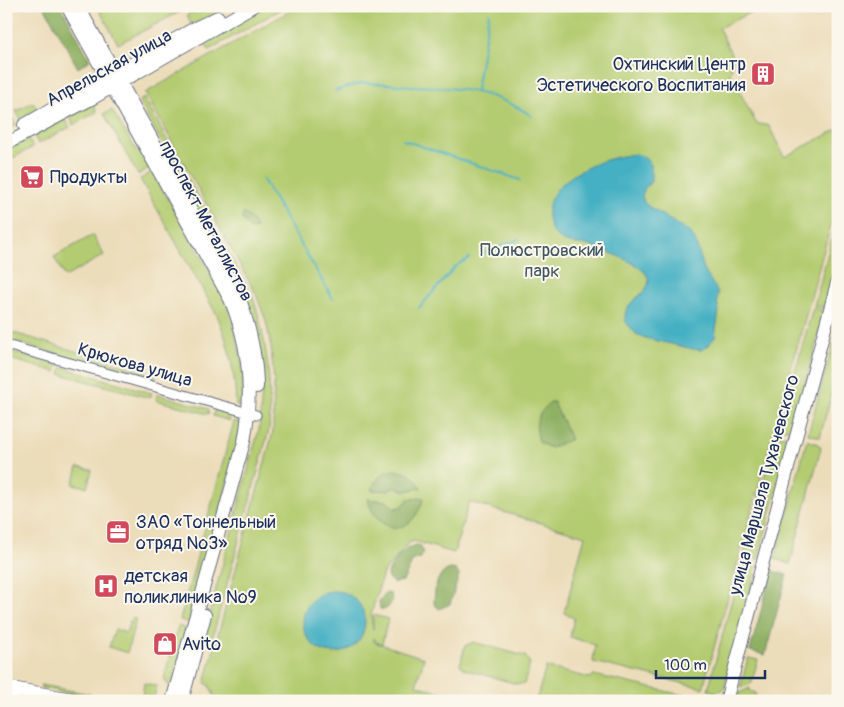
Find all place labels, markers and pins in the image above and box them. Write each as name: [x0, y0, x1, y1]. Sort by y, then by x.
place label: Охтинский Центр Эстетического Воспитания: [537, 53, 746, 97]
building icon: Охтинский Центр Эстетического Воспитания: [750, 61, 776, 87]
supermarket icon: Продукты: [19, 164, 45, 190]
place label: Продукты: [50, 166, 127, 189]
place label: ЗАО «Тоннельный отряд №3»: [136, 511, 276, 555]
office icon: ЗАО «Тоннельный отряд №3»: [105, 519, 131, 545]
place label: детская поликлиника №9: [124, 565, 257, 609]
hospital icon: детская поликлиника №9: [93, 573, 119, 599]
shop icon: Avito: [152, 631, 178, 657]
place label: Avito: [182, 633, 221, 656]

